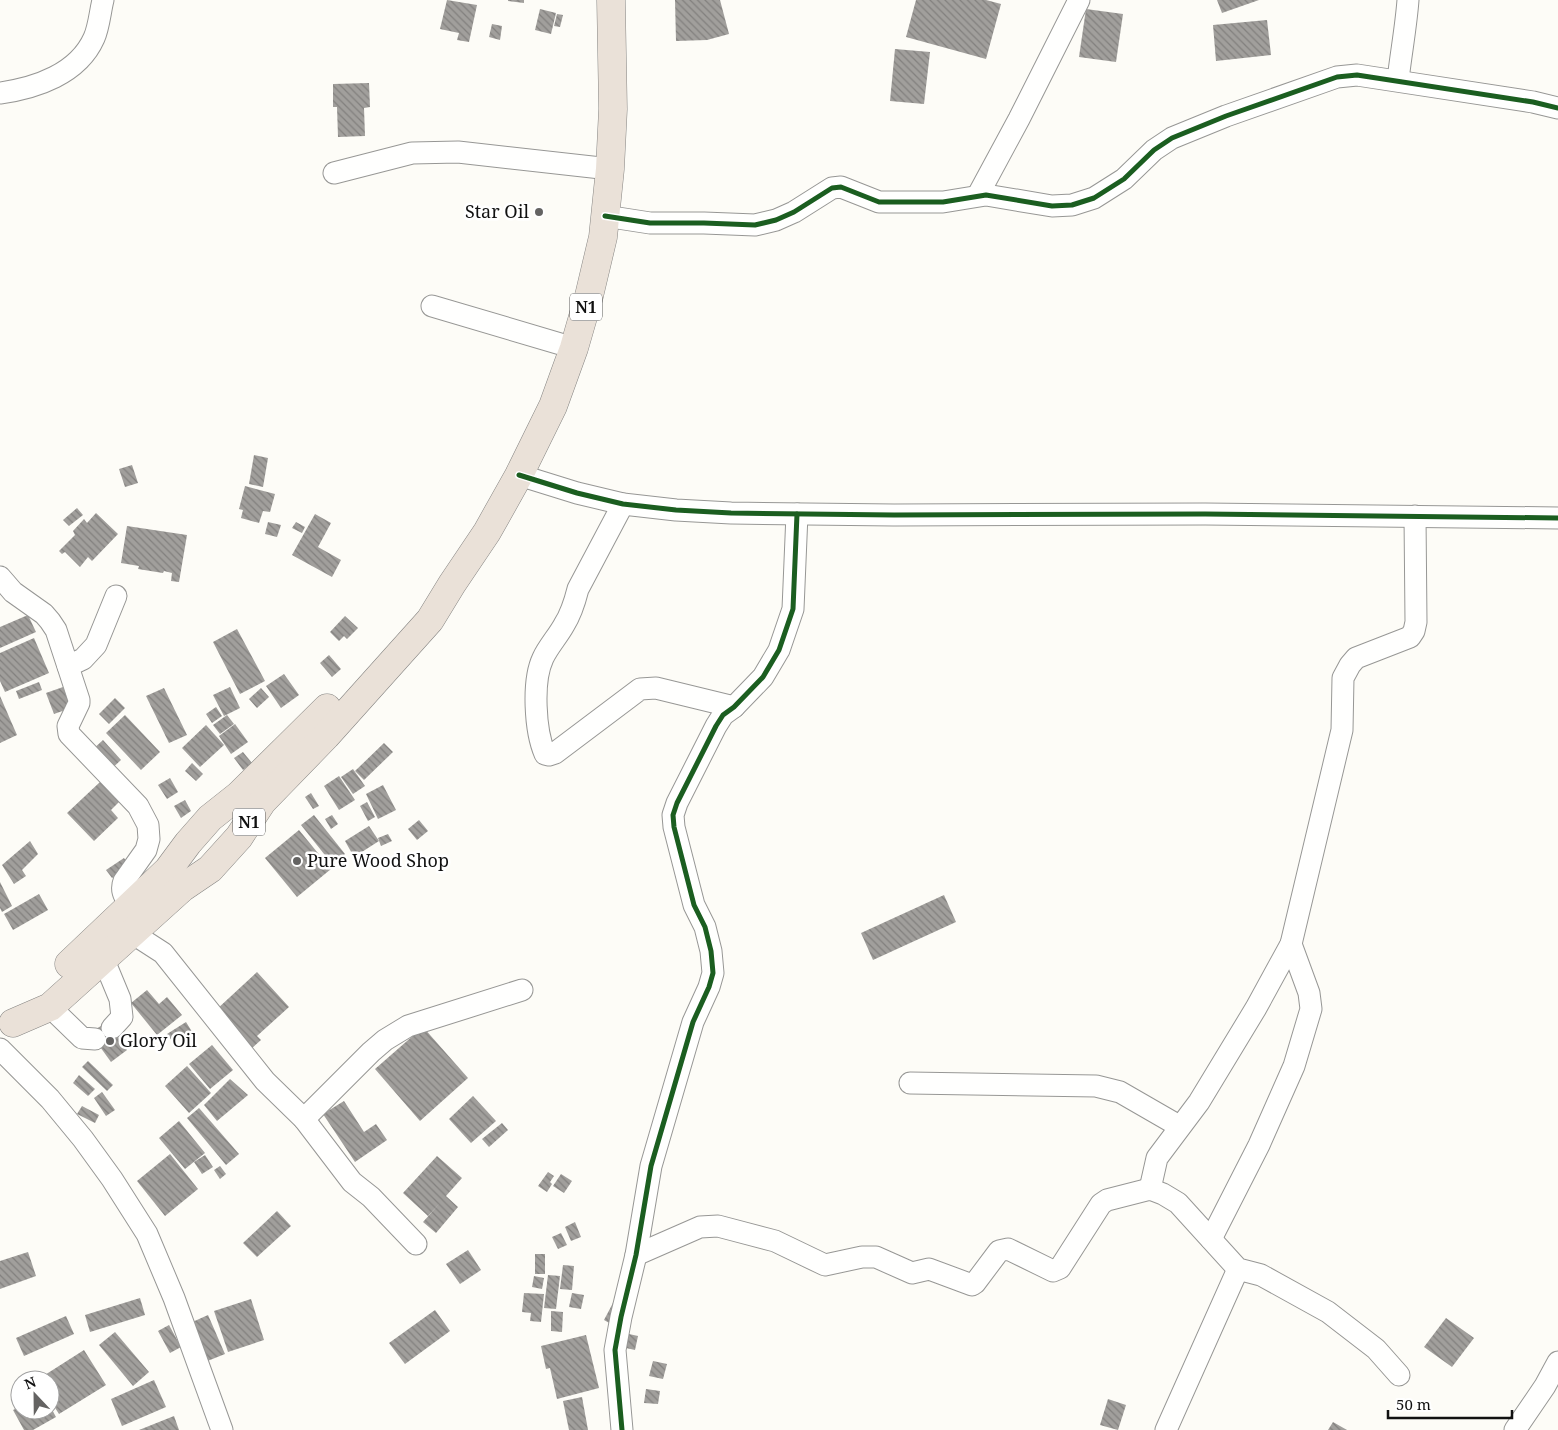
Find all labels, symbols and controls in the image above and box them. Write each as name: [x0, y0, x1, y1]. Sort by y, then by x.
place label: Star Oil: [465, 199, 529, 223]
marker: Star Oil: [533, 206, 545, 218]
road number: N1: [570, 294, 602, 320]
road number: N1: [233, 809, 265, 836]
place label: Pure Wood Shop: [307, 848, 449, 872]
marker: Pure Wood Shop: [291, 855, 303, 867]
place label: Glory Oil: [120, 1028, 197, 1052]
marker: Glory Oil: [104, 1035, 116, 1047]
north arrow: [10, 1370, 60, 1420]
text: N: [21, 1372, 39, 1393]
scale bar: [1388, 1388, 1512, 1420]
text: 50 m: [1396, 1394, 1431, 1414]

